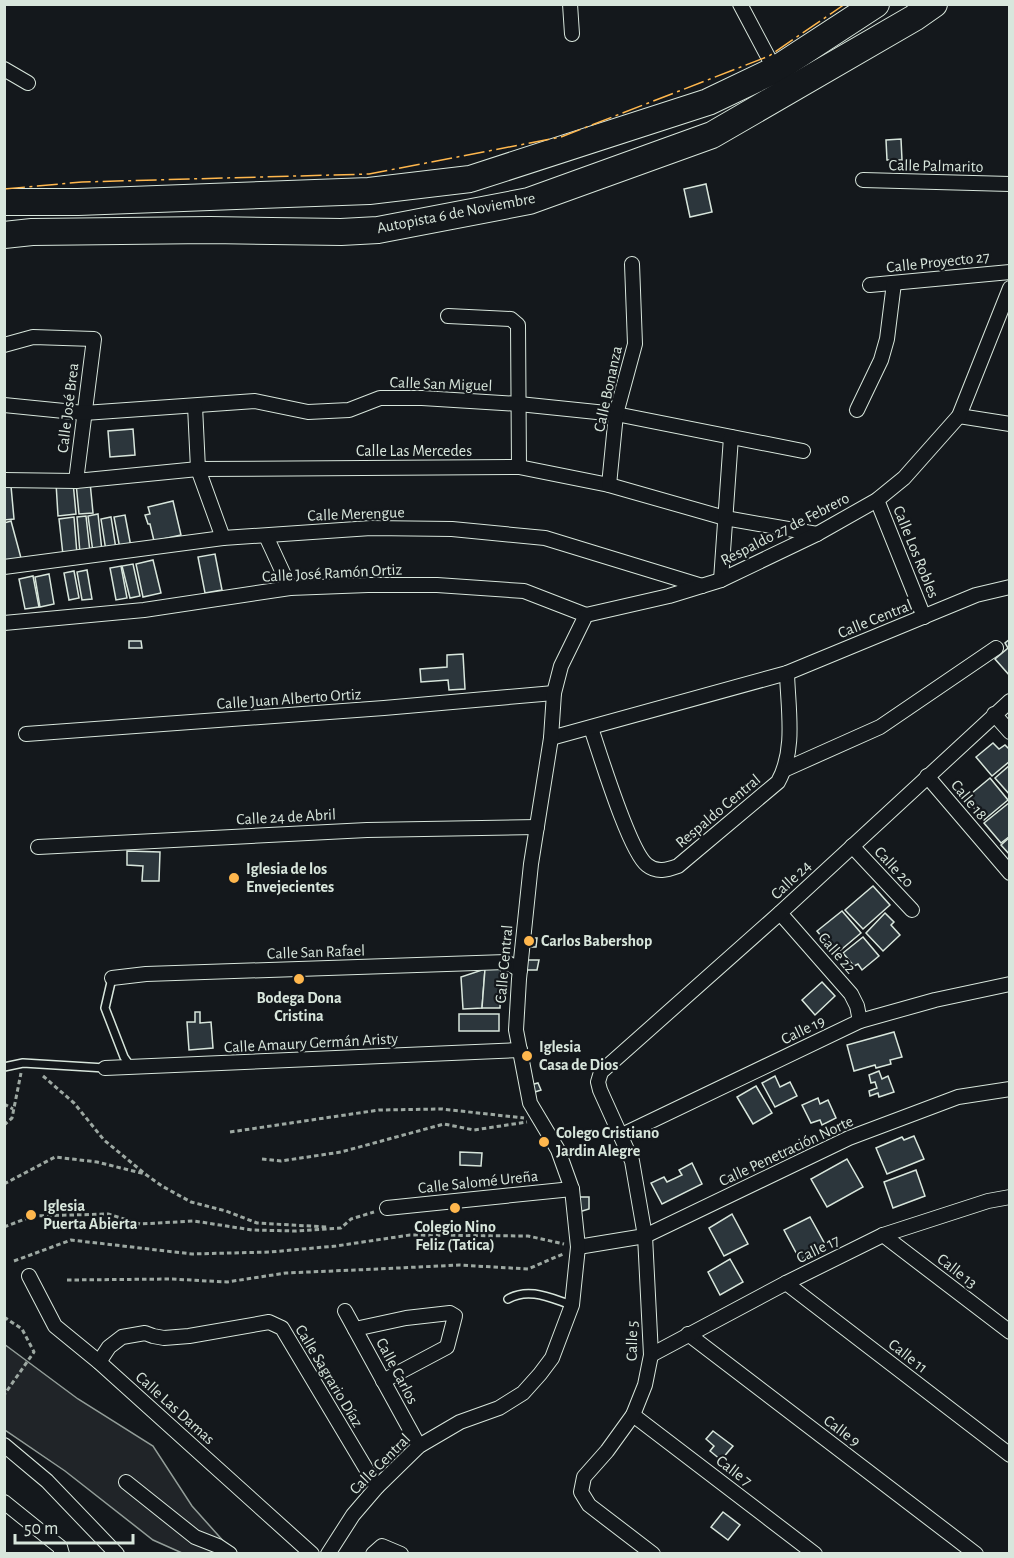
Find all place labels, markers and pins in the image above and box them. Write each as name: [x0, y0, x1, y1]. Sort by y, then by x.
place label: Iglesia de los Envejecientes: [246, 861, 334, 896]
marker: Iglesia de los Envejecientes: [227, 871, 241, 885]
place label: Carlos Babershop: [541, 933, 652, 949]
marker: Carlos Babershop: [522, 934, 536, 948]
marker: Bodega Dona Cristina: [292, 972, 306, 986]
place label: Bodega Dona Cristina: [256, 990, 342, 1024]
place label: Iglesia Casa de Dios: [539, 1039, 618, 1073]
marker: Iglesia Casa de Dios: [520, 1049, 534, 1063]
place label: Colego Cristiano Jardin Alegre: [556, 1125, 659, 1159]
marker: Colego Cristiano Jardin Alegre: [537, 1135, 551, 1149]
place label: Iglesia Puerta Abierta: [43, 1198, 138, 1232]
marker: Colegio Nino Feliz (Tatica): [448, 1201, 462, 1215]
marker: Iglesia Puerta Abierta: [24, 1208, 38, 1222]
place label: Colegio Nino Feliz (Tatica): [414, 1219, 496, 1253]

